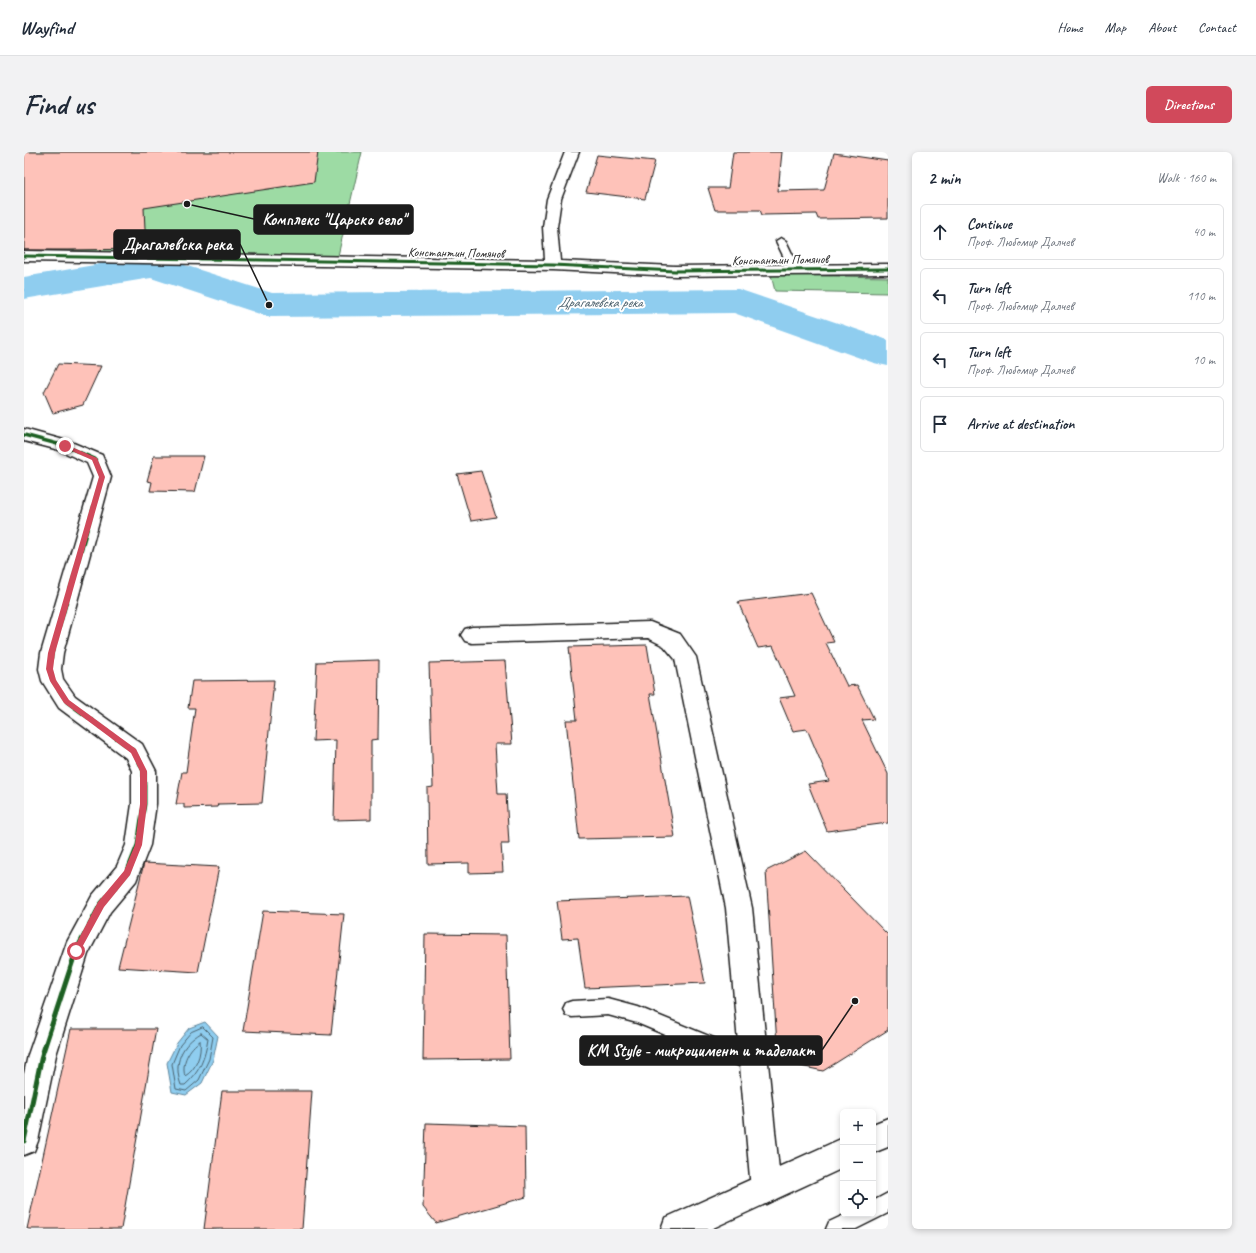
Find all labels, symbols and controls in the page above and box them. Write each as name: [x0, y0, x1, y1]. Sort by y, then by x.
text: Wayfind: [20, 16, 73, 40]
text: Home: [1057, 19, 1083, 36]
text: Map: [1105, 19, 1126, 36]
text: About: [1148, 19, 1176, 36]
text: Contact: [1198, 19, 1236, 36]
button: Directions: [1146, 86, 1232, 123]
text: Find us: [24, 87, 94, 122]
text: 2 min: [928, 168, 961, 189]
text: Walk · 160 m: [1157, 170, 1216, 186]
callout: Комплекс "Царско село": [254, 205, 413, 234]
text: Комплекс "Царско село": [262, 209, 410, 230]
text: Continue: [967, 215, 1012, 234]
icon: ahead: [929, 221, 951, 243]
text: 40 m: [1193, 224, 1215, 240]
callout: Драгалевска река: [114, 230, 240, 259]
text: Драгалевска река: [122, 234, 234, 255]
text: Проф. Любомир Далчев: [967, 234, 1074, 250]
street label: Константин Помянов: [408, 244, 507, 262]
street label: Константин Помянов: [732, 251, 831, 269]
text: Turn left: [967, 279, 1010, 298]
icon: left: [929, 285, 951, 307]
text: 110 m: [1187, 288, 1215, 304]
water label: Драгалевска река: [557, 294, 645, 311]
text: Проф. Любомир Далчев: [967, 298, 1074, 314]
text: Turn left: [967, 343, 1010, 362]
icon: left: [929, 349, 951, 371]
text: 10 m: [1193, 352, 1215, 368]
text: Проф. Любомир Далчев: [967, 362, 1074, 378]
icon: arrive: [929, 413, 951, 435]
text: Arrive at destination: [967, 415, 1074, 434]
route end: [56, 437, 74, 455]
route start: [67, 942, 85, 960]
callout: KM Style - микроцимент и таделакт: [580, 1036, 822, 1065]
text: KM Style - микроцимент и таделакт: [587, 1040, 816, 1061]
map controls: [840, 1109, 876, 1217]
button: +: [840, 1109, 876, 1145]
button: −: [840, 1145, 876, 1181]
button: locate: [840, 1181, 876, 1217]

